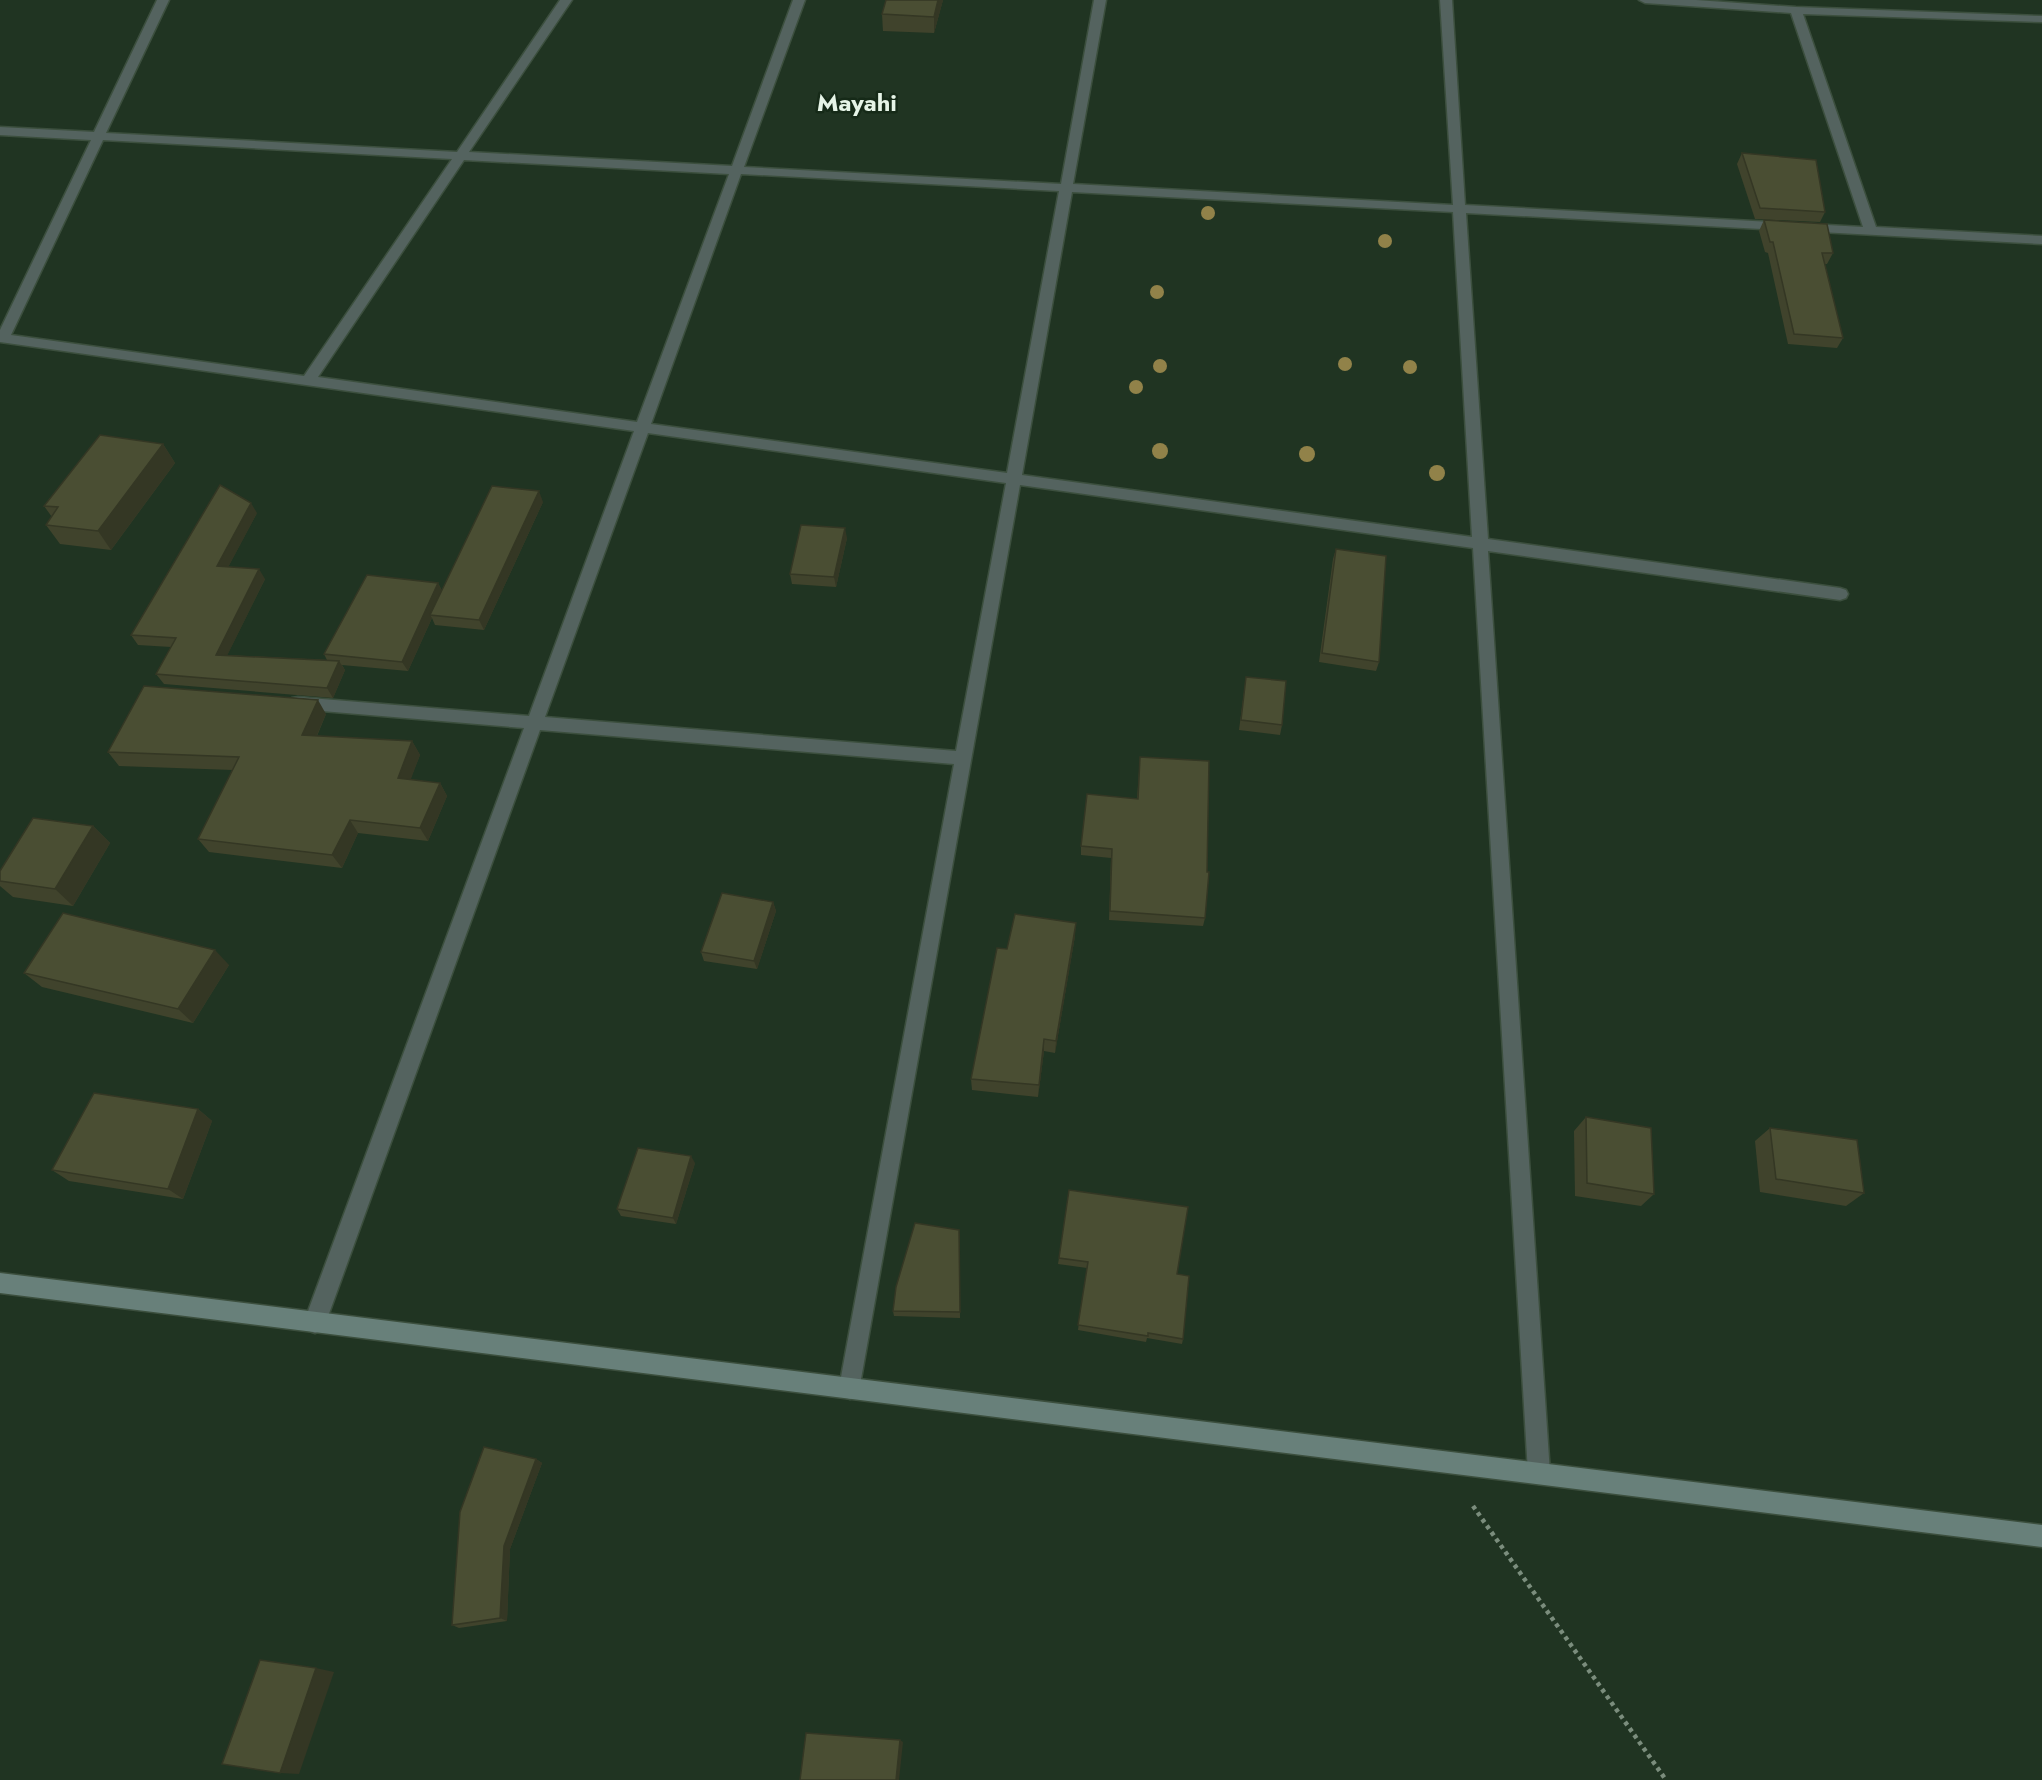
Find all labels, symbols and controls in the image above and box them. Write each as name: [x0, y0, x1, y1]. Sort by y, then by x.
district label: Mayahi: [817, 85, 897, 120]

